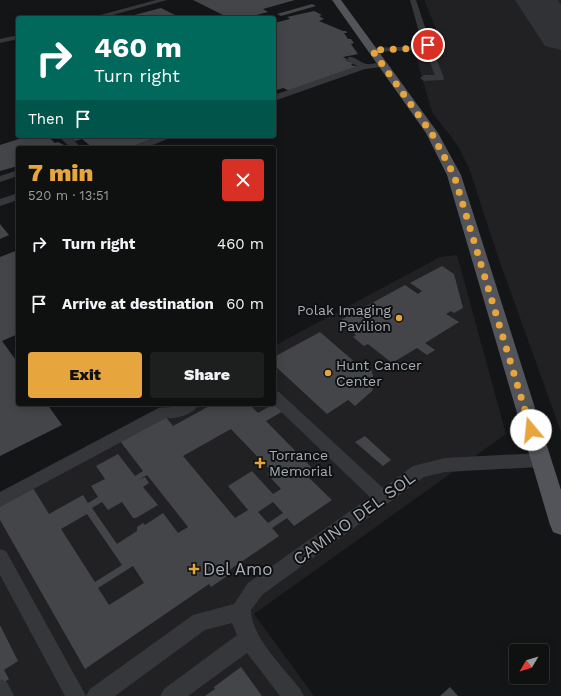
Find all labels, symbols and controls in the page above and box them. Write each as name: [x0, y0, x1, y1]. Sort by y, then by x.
pin: [411, 28, 445, 62]
text: 460 m: [94, 31, 182, 64]
icon: right: [28, 32, 80, 84]
icon: arrive: [417, 34, 439, 56]
text: Turn right: [94, 65, 180, 86]
icon: arrive: [72, 108, 94, 130]
text: Then: [28, 110, 64, 128]
text: 7 min: [28, 159, 93, 187]
button: close: [222, 159, 264, 201]
text: 520 m · 13:51: [28, 188, 109, 203]
icon: right: [28, 233, 50, 255]
text: Turn right: [62, 235, 135, 253]
text: 460 m: [217, 235, 264, 253]
icon: arrive: [28, 293, 50, 315]
text: Arrive at destination: [62, 295, 214, 313]
text: 60 m: [226, 295, 264, 313]
place label: Polak Imaging Pavilion: [297, 302, 392, 334]
marker: Polak Imaging Pavilion: [394, 313, 404, 323]
button: Exit: [28, 352, 142, 398]
button: Share: [150, 352, 264, 398]
place label: Hunt Cancer Center: [336, 357, 422, 389]
marker: Hunt Cancer Center: [323, 368, 333, 378]
position arrow: [510, 409, 552, 451]
place label: Torrance Memorial: [269, 447, 333, 479]
marker: Torrance Memorial: [254, 457, 266, 469]
street label: CAMINO DEL SOL: [289, 467, 419, 569]
place label: Del Amo: [203, 559, 272, 579]
marker: Del Amo: [188, 563, 200, 575]
north arrow: [509, 644, 549, 684]
map controls: [509, 644, 549, 684]

